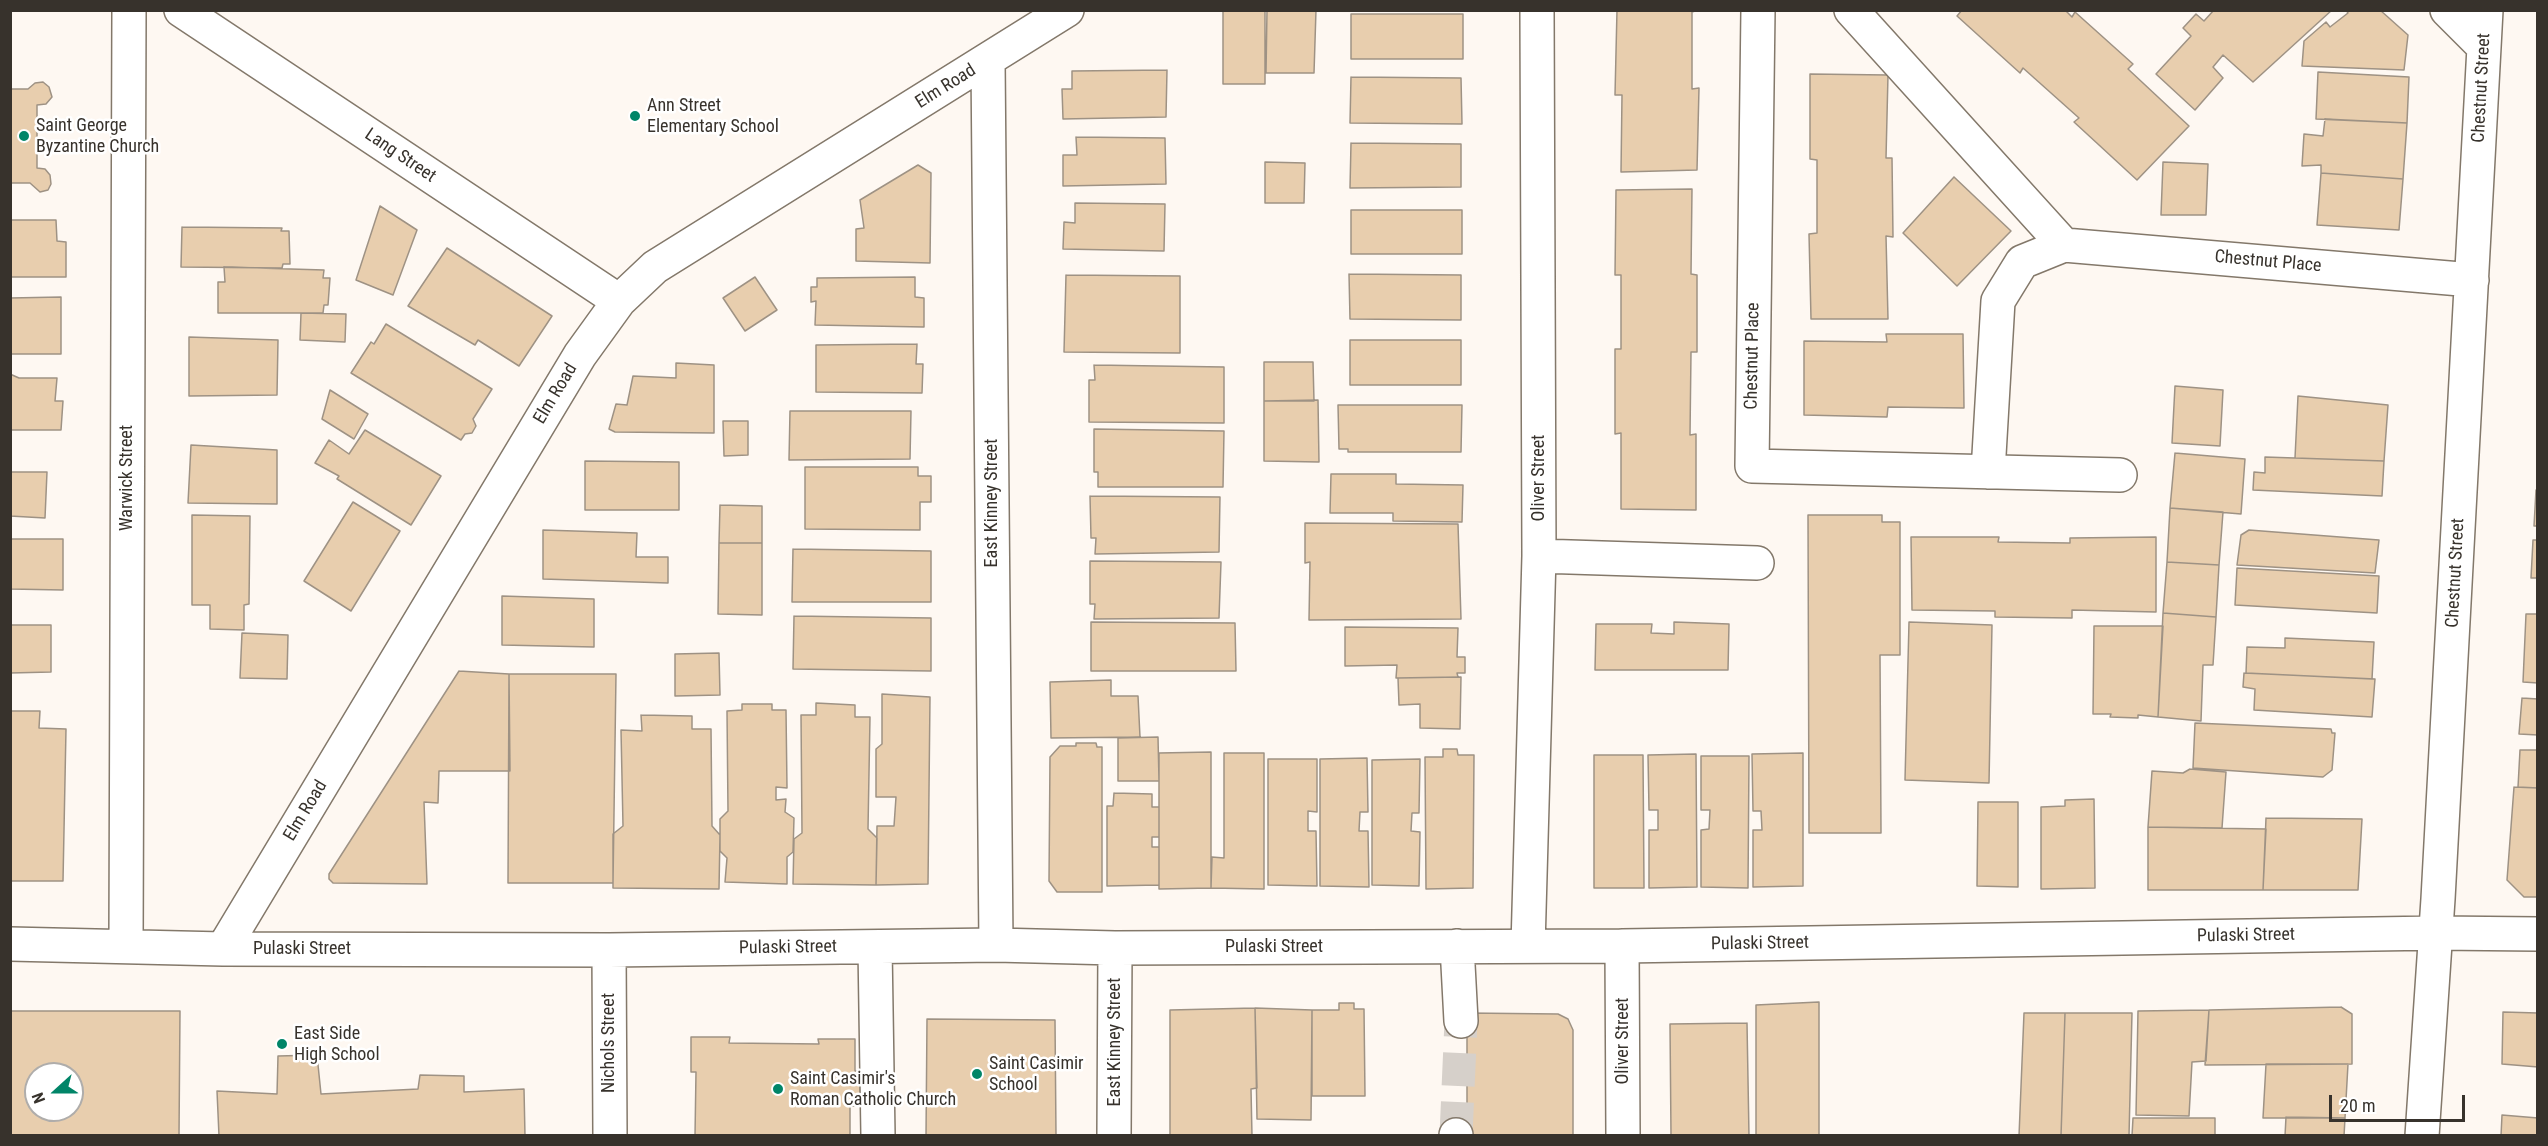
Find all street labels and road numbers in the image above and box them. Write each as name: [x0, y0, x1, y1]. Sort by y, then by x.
street label: Chestnut Street: [2468, 33, 2496, 143]
street label: Elm Road: [912, 60, 980, 114]
street label: Lang Street: [360, 124, 440, 188]
street label: Chestnut Place: [2214, 247, 2322, 277]
street label: Chestnut Place: [1741, 302, 1765, 410]
street label: Elm Road: [530, 360, 582, 428]
street label: Warwick Street: [116, 425, 138, 531]
street label: Oliver Street: [1528, 435, 1550, 521]
street label: East Kinney Street: [981, 439, 1003, 567]
street label: Chestnut Street: [2442, 518, 2470, 628]
street label: Elm Road: [280, 777, 332, 845]
street label: Pulaski Street: [2197, 924, 2295, 948]
street label: Pulaski Street: [1711, 932, 1809, 956]
street label: Pulaski Street: [739, 936, 837, 960]
street label: Pulaski Street: [1225, 936, 1323, 958]
street label: Pulaski Street: [253, 938, 351, 960]
street label: East Kinney Street: [1104, 978, 1126, 1106]
street label: Nichols Street: [598, 993, 620, 1093]
street label: Oliver Street: [1612, 998, 1634, 1084]

